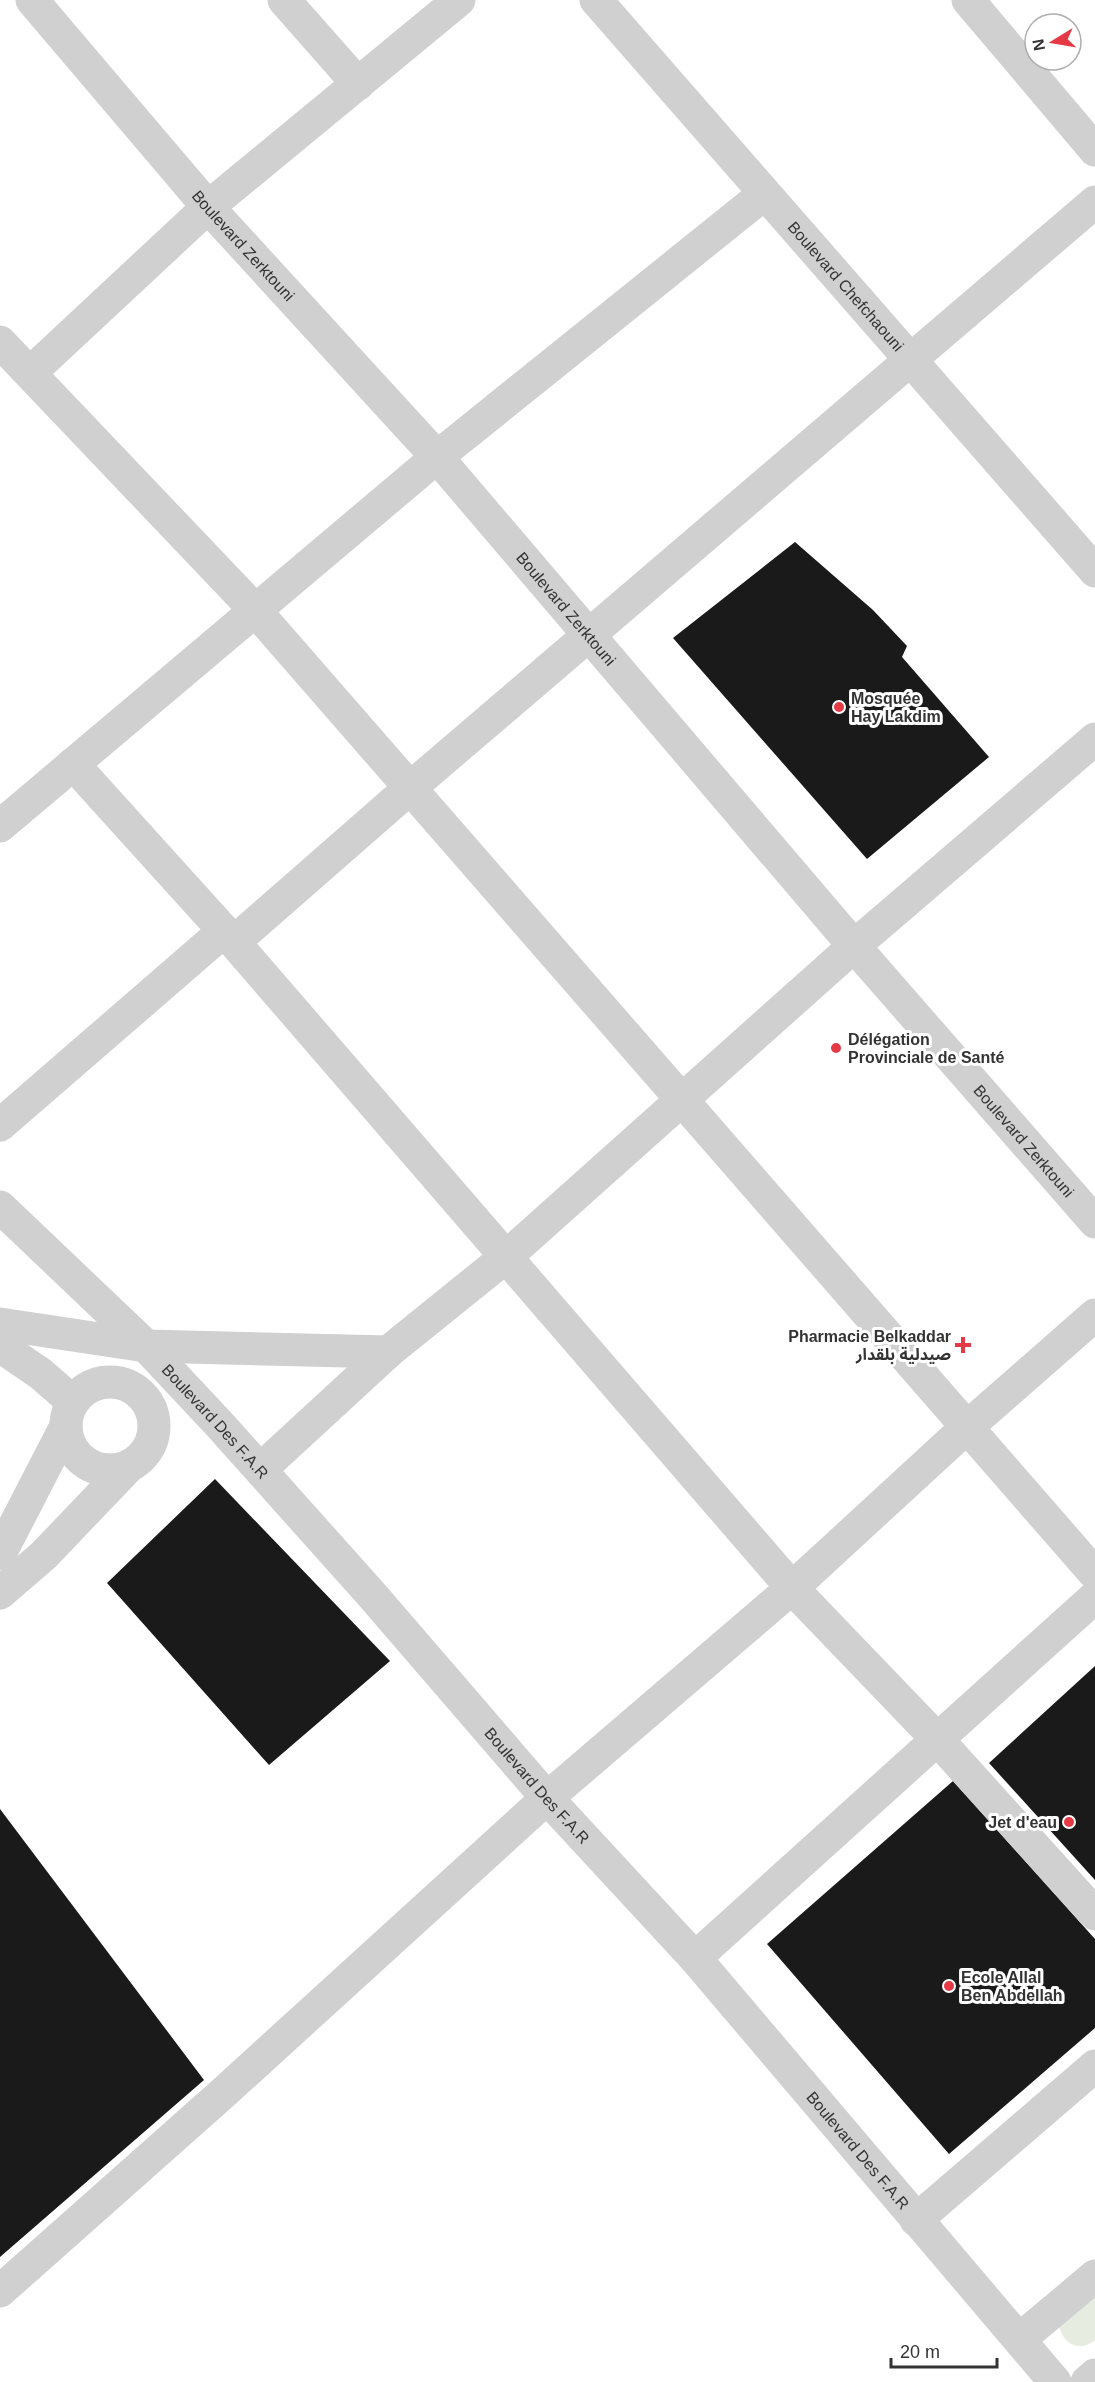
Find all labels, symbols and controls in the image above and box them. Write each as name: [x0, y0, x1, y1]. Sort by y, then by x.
north arrow: [1023, 12, 1083, 72]
text: N: [1029, 37, 1048, 52]
street label: Boulevard Zerktouni: [189, 187, 298, 304]
street label: Boulevard Chefchaouni: [785, 218, 907, 355]
street label: Boulevard Zerktouni: [513, 549, 619, 669]
place label: Mosquée Hay Lakdim: [851, 690, 941, 725]
marker: Mosquée Hay Lakdim: [832, 700, 846, 714]
place label: Délégation Provinciale de Santé: [848, 1031, 1005, 1066]
marker: Délégation Provinciale de Santé: [829, 1041, 843, 1055]
street label: Boulevard Zerktouni: [970, 1082, 1077, 1201]
place label: Pharmacie Belkaddar صيدلية بلقدار: [788, 1328, 951, 1364]
marker: Pharmacie Belkaddar صيدلية بلقدار: [956, 1338, 970, 1352]
street label: Boulevard Des F.A.R: [159, 1361, 272, 1482]
street label: Boulevard Des F.A.R: [481, 1724, 593, 1847]
place label: Jet d'eau: [988, 1814, 1057, 1831]
marker: Jet d'eau: [1062, 1815, 1076, 1829]
place label: Ecole Allal Ben Abdellah: [961, 1969, 1063, 2004]
marker: Ecole Allal Ben Abdellah: [942, 1979, 956, 1993]
street label: Boulevard Des F.A.R: [803, 2088, 912, 2213]
scale bar: [891, 2331, 998, 2369]
text: 20 m: [900, 2342, 940, 2362]

